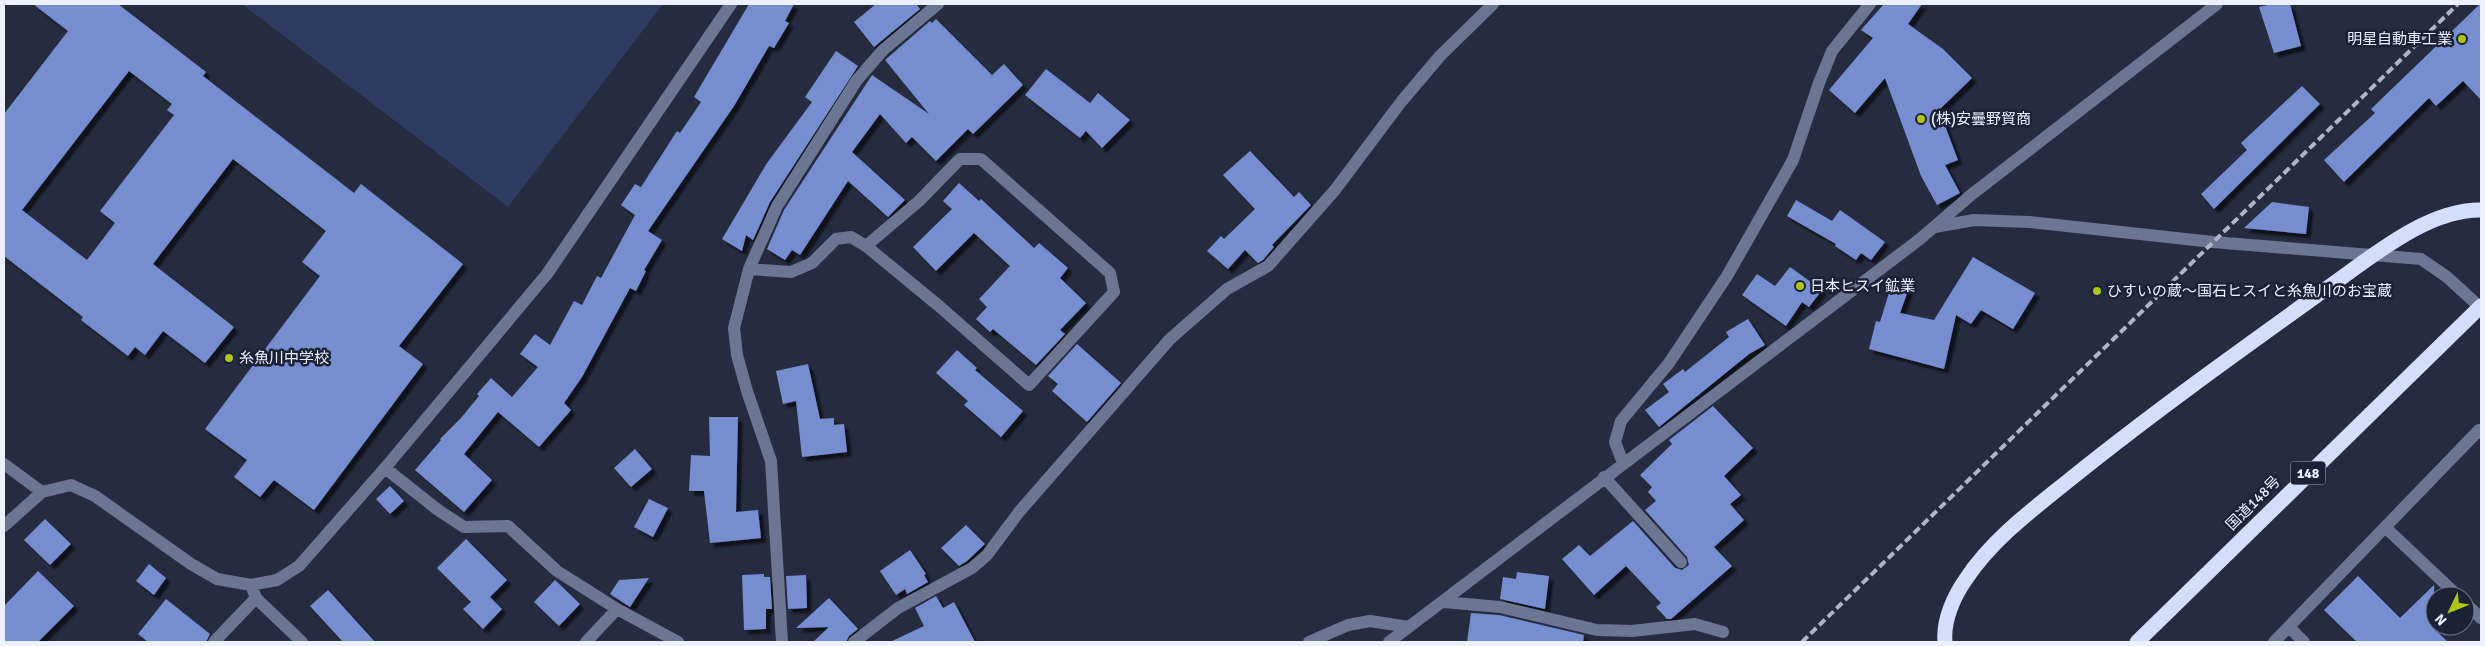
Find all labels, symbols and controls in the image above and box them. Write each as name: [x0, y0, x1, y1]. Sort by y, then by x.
place label: 明星自動車工業: [2347, 30, 2452, 48]
marker: 明星自動車工業: [2456, 33, 2468, 45]
place label: (株)安曇野貿商: [1931, 110, 2031, 128]
marker: (株)安曇野貿商: [1915, 113, 1927, 125]
place label: 日本ヒスイ鉱業: [1810, 277, 1915, 295]
marker: 日本ヒスイ鉱業: [1794, 280, 1806, 292]
place label: ひすいの蔵～国石ヒスイと糸魚川のお宝蔵: [2107, 282, 2392, 300]
marker: ひすいの蔵～国石ヒスイと糸魚川のお宝蔵: [2091, 285, 2103, 297]
place label: 糸魚川中学校: [239, 349, 329, 367]
marker: 糸魚川中学校: [223, 352, 235, 364]
road number: 148: [2290, 462, 2326, 484]
street label: 国道148号: [2222, 472, 2284, 534]
north arrow: [2425, 586, 2475, 636]
text: N: [2431, 610, 2450, 629]

